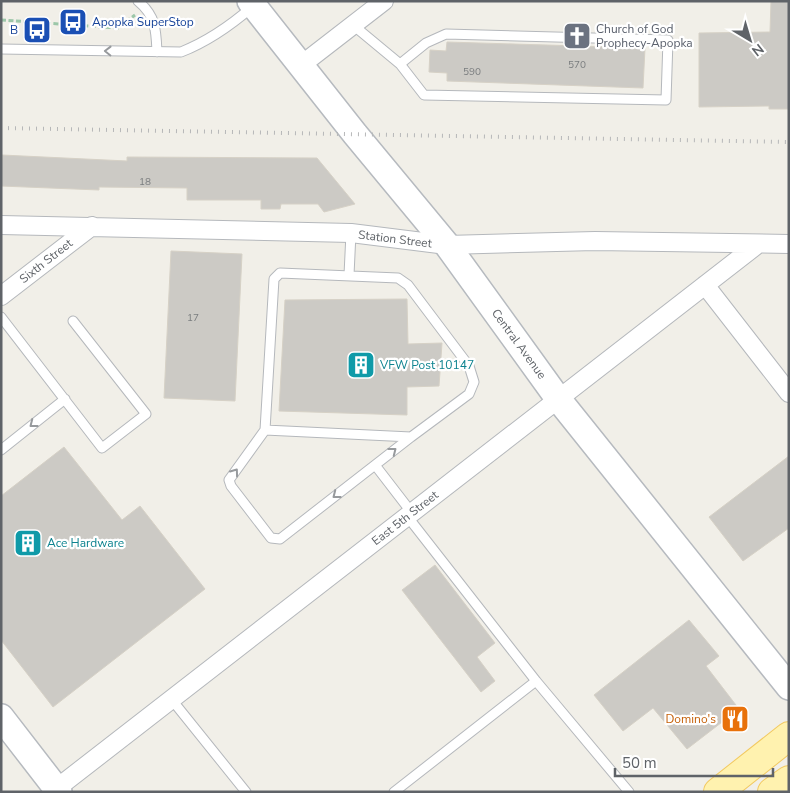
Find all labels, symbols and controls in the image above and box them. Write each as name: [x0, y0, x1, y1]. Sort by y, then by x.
bus stop icon: Apopka SuperStop: [58, 7, 88, 37]
place label: Apopka SuperStop: [92, 14, 194, 30]
bus stop icon: B: [22, 15, 52, 45]
north arrow: [725, 15, 775, 65]
church icon: Church of God Prophecy-Apopka: [562, 21, 592, 51]
place label: Church of God Prophecy-Apopka: [596, 21, 693, 51]
place label: B: [10, 22, 18, 38]
text: N: [748, 39, 768, 61]
one-way arrow: [104, 46, 112, 56]
house number: 570: [568, 58, 586, 72]
house number: 590: [463, 65, 481, 79]
house number: 18: [139, 175, 151, 189]
street label: Station Street: [357, 227, 434, 252]
street label: Sixth Street: [16, 235, 76, 287]
street label: Central Avenue: [488, 306, 550, 382]
house number: 17: [187, 311, 199, 325]
building icon: VFW Post 10147: [346, 350, 376, 380]
place label: VFW Post 10147: [379, 357, 474, 373]
one-way arrow: [30, 419, 39, 427]
one-way arrow: [387, 448, 397, 457]
one-way arrow: [229, 468, 238, 478]
street label: East 5th Street: [368, 486, 442, 549]
one-way arrow: [333, 489, 342, 497]
building icon: Ace Hardware: [13, 528, 43, 558]
place label: Ace Hardware: [47, 535, 124, 551]
restaurant icon: Domino's: [720, 704, 750, 734]
place label: Domino's: [665, 711, 716, 727]
scale bar: [615, 746, 772, 778]
text: 50 m: [622, 753, 657, 773]

